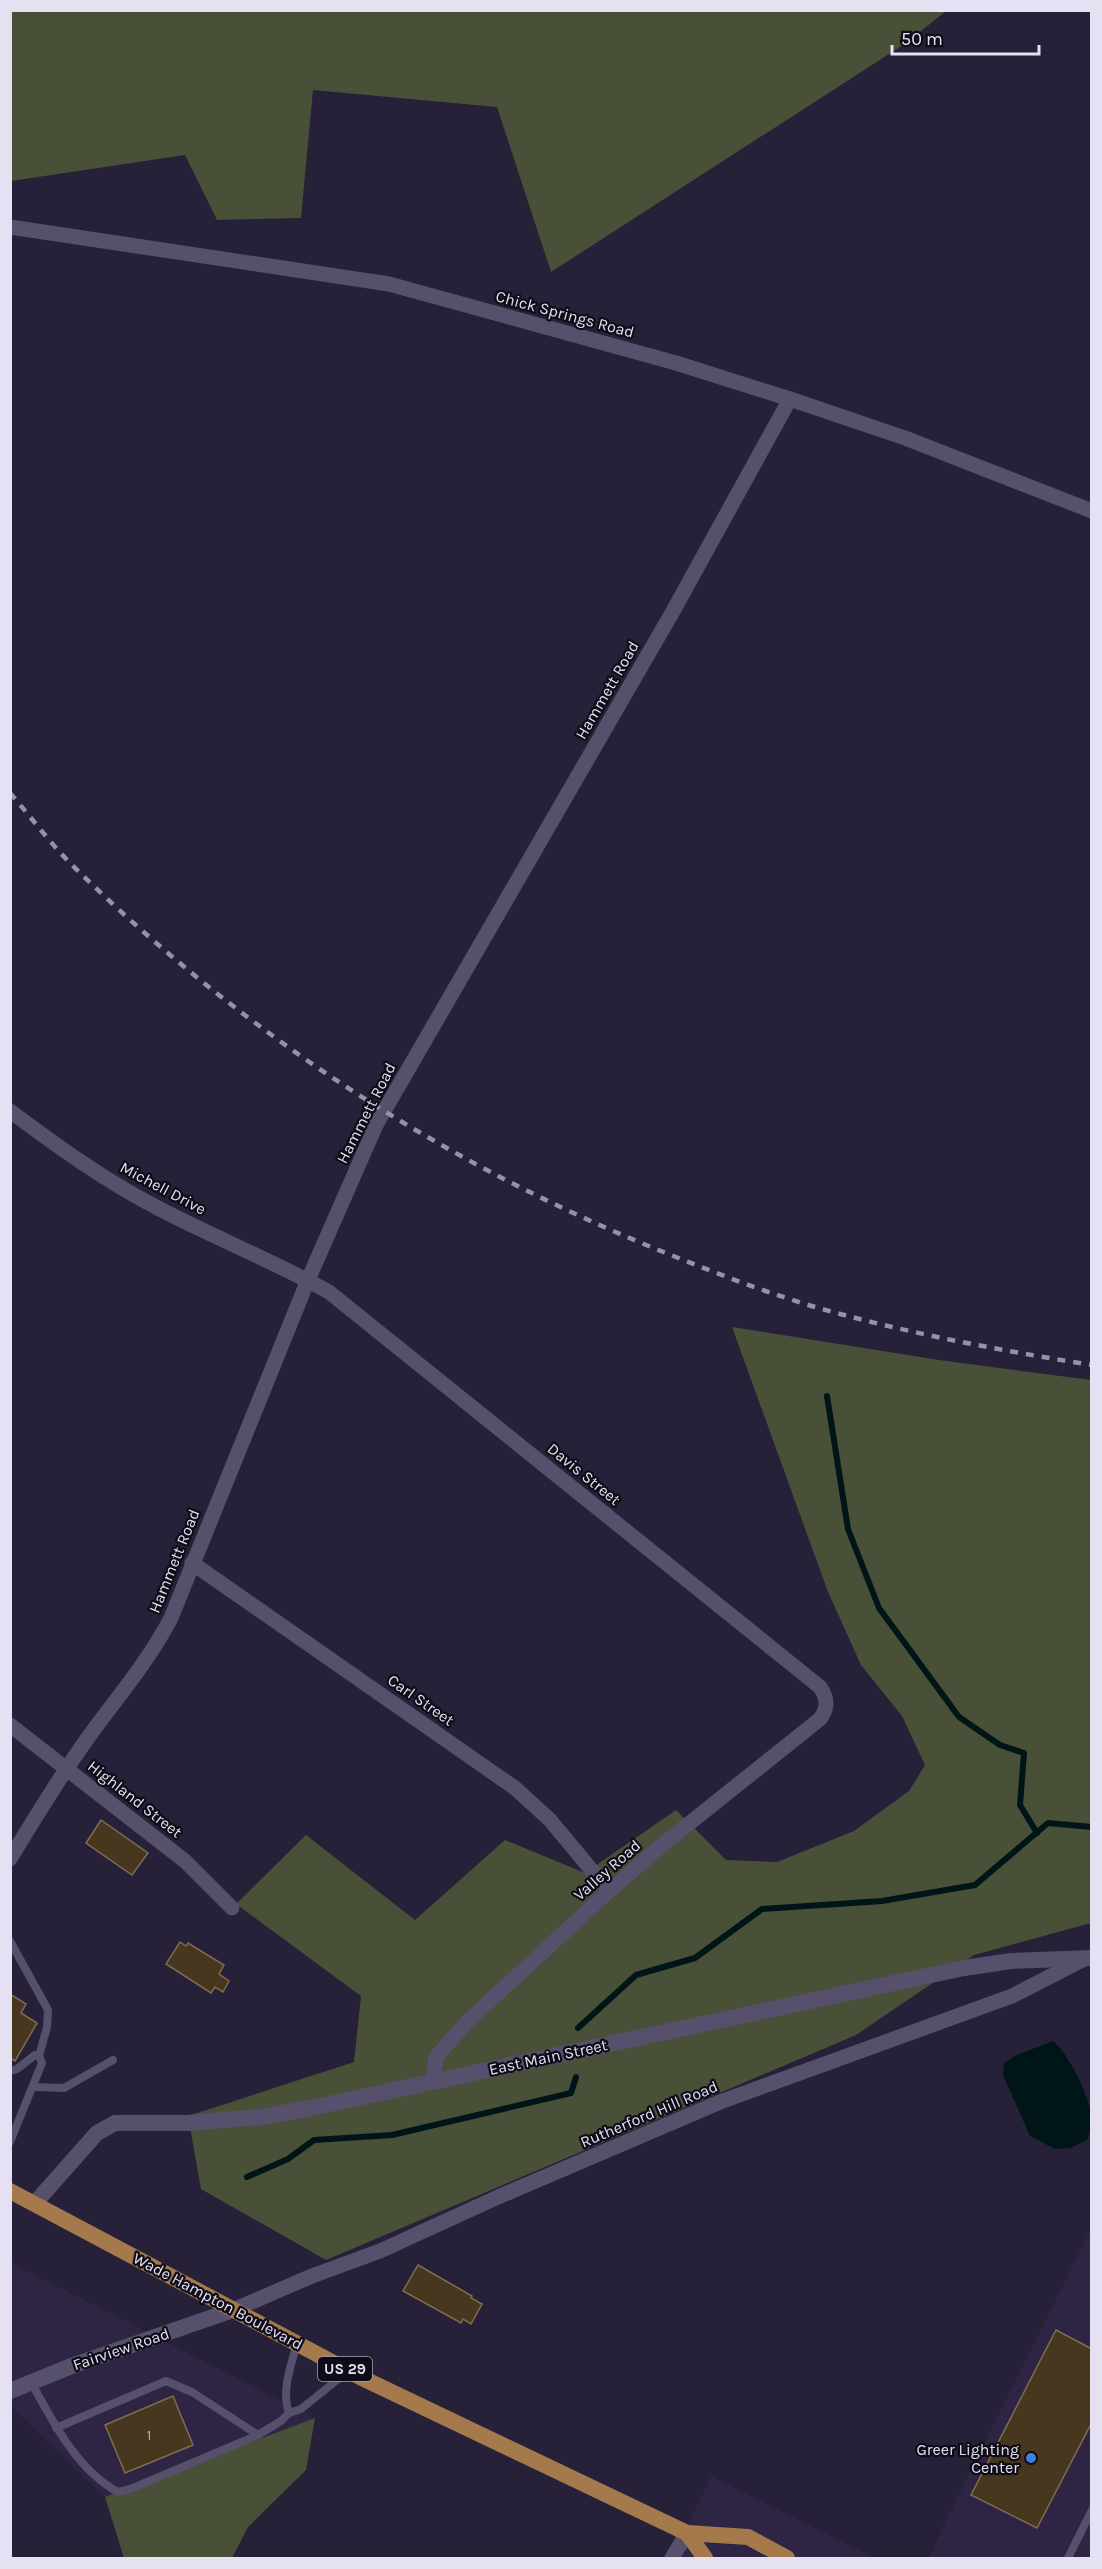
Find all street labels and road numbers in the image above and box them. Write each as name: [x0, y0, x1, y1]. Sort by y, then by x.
street label: Chick Springs Road: [494, 286, 636, 342]
street label: Hammett Road: [571, 637, 643, 743]
street label: Hammett Road: [332, 1060, 400, 1166]
street label: Michell Drive: [117, 1157, 209, 1219]
street label: Davis Street: [544, 1439, 624, 1509]
street label: Hammett Road: [145, 1506, 203, 1616]
street label: Carl Street: [384, 1670, 458, 1730]
street label: Highland Street: [84, 1756, 186, 1842]
street label: Valley Road: [570, 1836, 644, 1904]
street label: East Main Street: [487, 2035, 609, 2079]
street label: Rutherford Hill Road: [577, 2076, 721, 2152]
street label: Wade Hampton Boulevard: [130, 2248, 306, 2354]
street label: Fairview Road: [70, 2324, 172, 2374]
road number: US 29: [318, 2357, 372, 2381]

